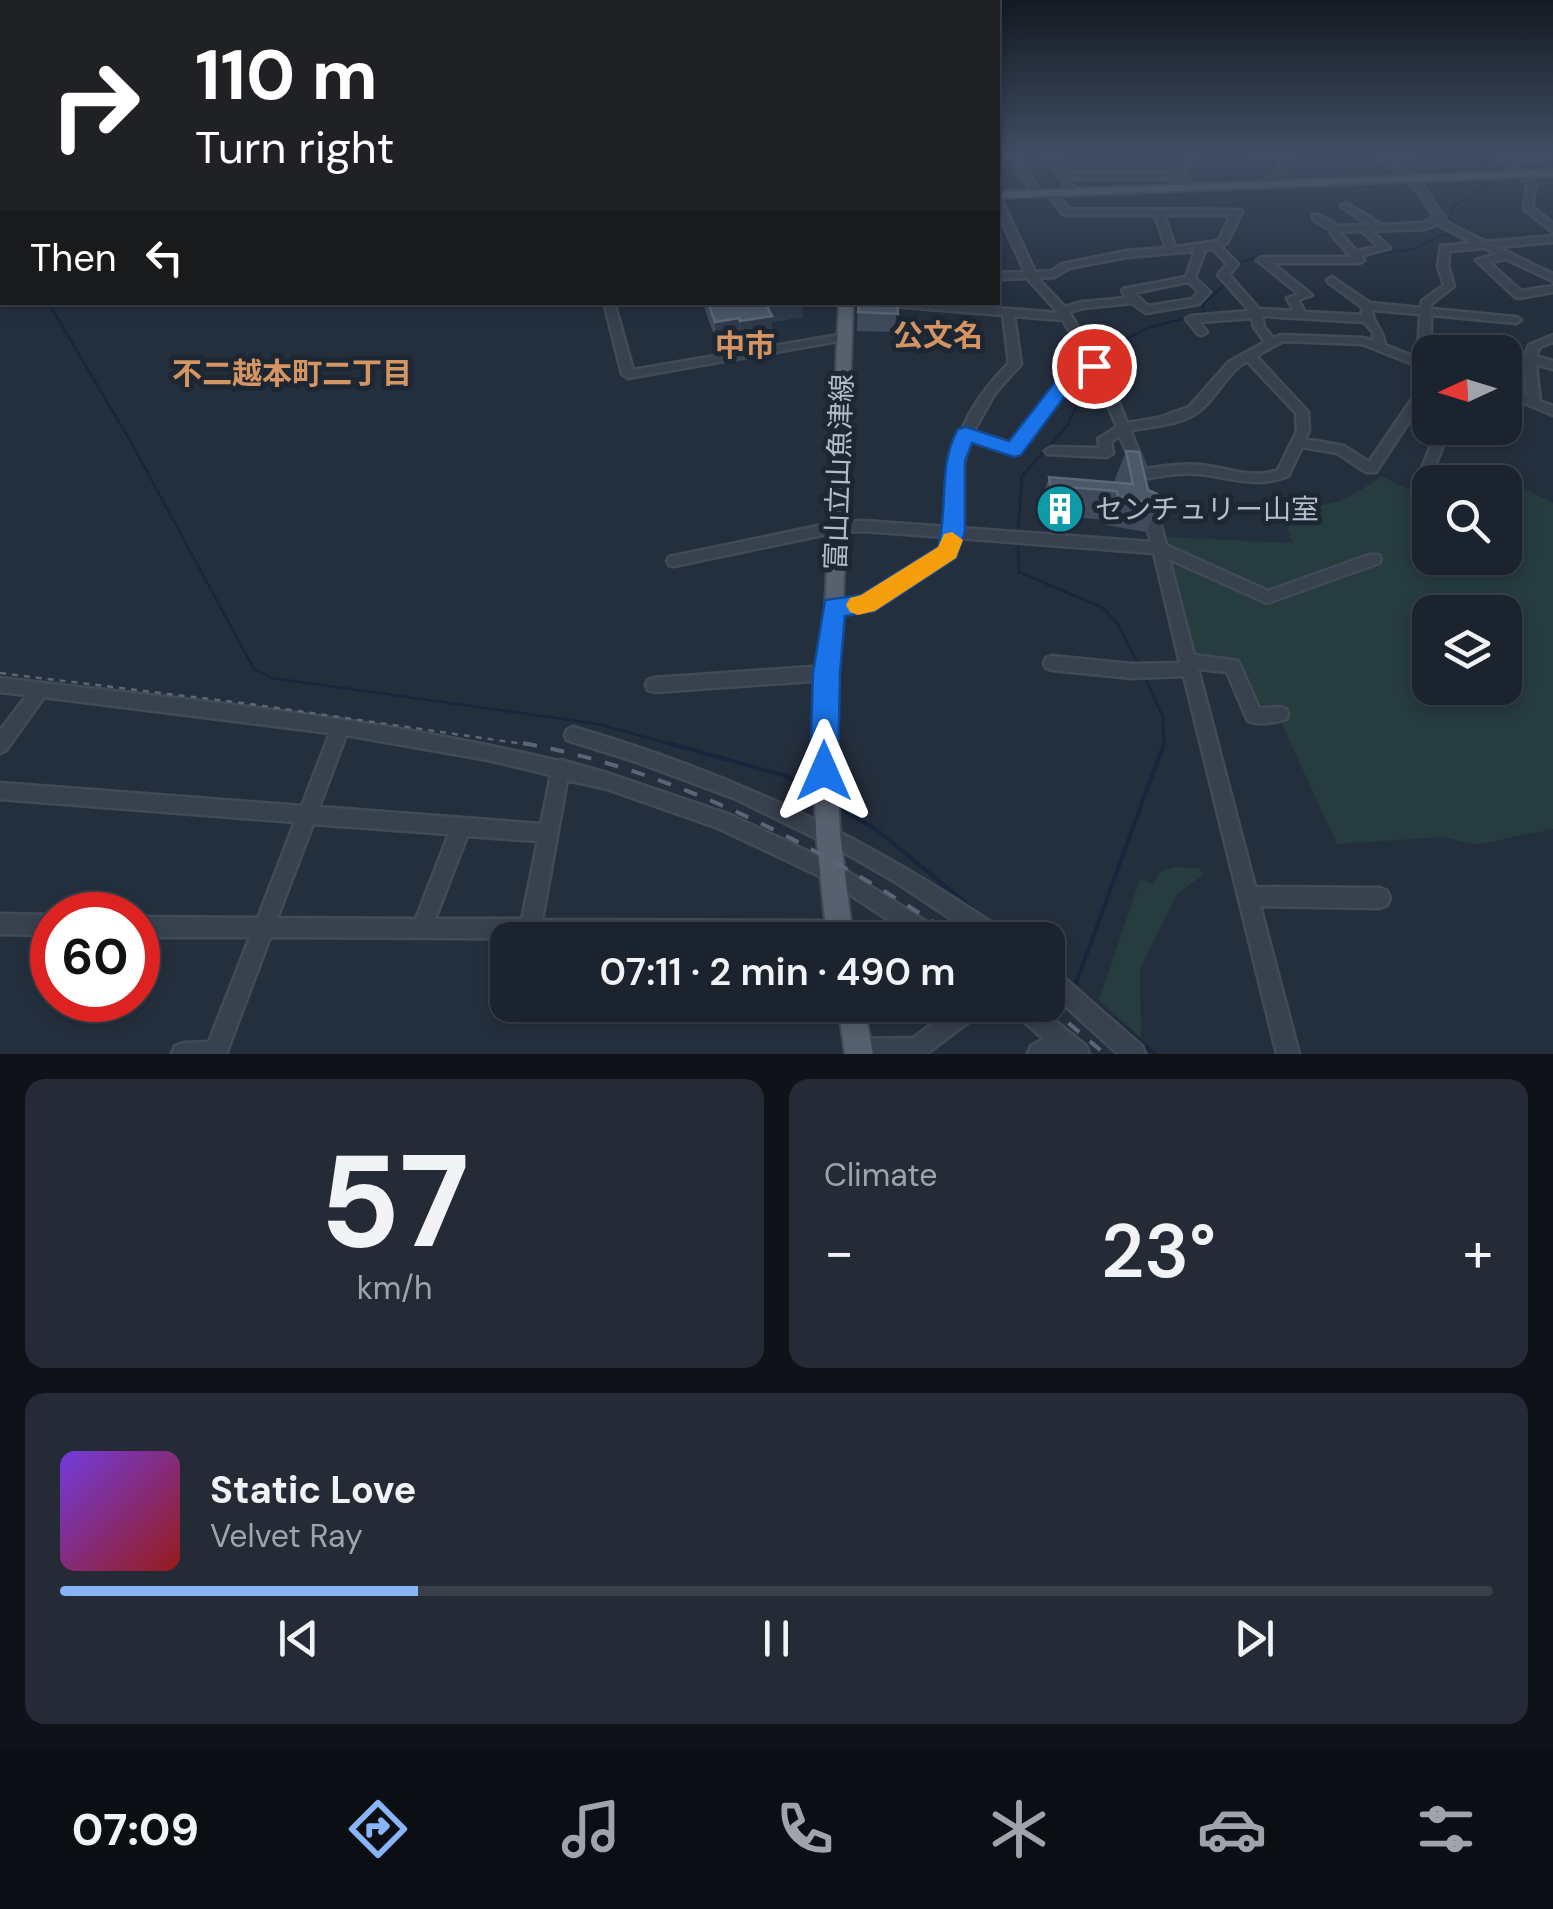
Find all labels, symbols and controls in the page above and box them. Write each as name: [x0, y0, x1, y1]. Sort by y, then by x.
text: 110 m: [195, 30, 378, 121]
icon: right: [30, 40, 160, 170]
text: Turn right: [195, 118, 394, 177]
icon: left: [137, 230, 192, 285]
text: Then: [30, 233, 117, 283]
district label: 公文名: [893, 316, 983, 355]
pin: [1052, 324, 1137, 409]
district label: 中市: [715, 326, 775, 365]
north arrow: [1412, 335, 1522, 445]
map controls: [1412, 335, 1522, 705]
icon: arrive: [1067, 339, 1122, 394]
district label: 不二越本町二丁目: [172, 354, 412, 393]
street label: 富山立山魚津線: [817, 373, 861, 571]
button: search: [1412, 465, 1522, 575]
building icon: センチュリー山室: [1034, 483, 1086, 535]
place label: センチュリー山室: [1095, 491, 1319, 528]
button: layers: [1412, 595, 1522, 705]
position arrow: [772, 719, 876, 823]
speed limit sign: 60: [30, 892, 160, 1022]
text: 07:11 · 2 min · 490 m: [600, 947, 955, 997]
text: 57: [320, 1117, 469, 1286]
text: Climate: [824, 1154, 938, 1196]
text: 23°: [1101, 1203, 1216, 1300]
text: −: [824, 1216, 854, 1288]
text: +: [1463, 1216, 1493, 1288]
text: km/h: [357, 1267, 432, 1309]
text: Static Love: [210, 1465, 416, 1515]
text: Velvet Ray: [210, 1515, 363, 1557]
icon: previous: [271, 1611, 326, 1666]
icon: pause: [749, 1611, 804, 1666]
icon: next: [1227, 1611, 1282, 1666]
icon: directions: [343, 1794, 413, 1864]
icon: music: [556, 1794, 626, 1864]
icon: phone: [770, 1794, 840, 1864]
icon: climate: [984, 1794, 1054, 1864]
icon: car: [1197, 1794, 1267, 1864]
icon: filters: [1411, 1794, 1481, 1864]
text: 07:09: [72, 1800, 199, 1859]

